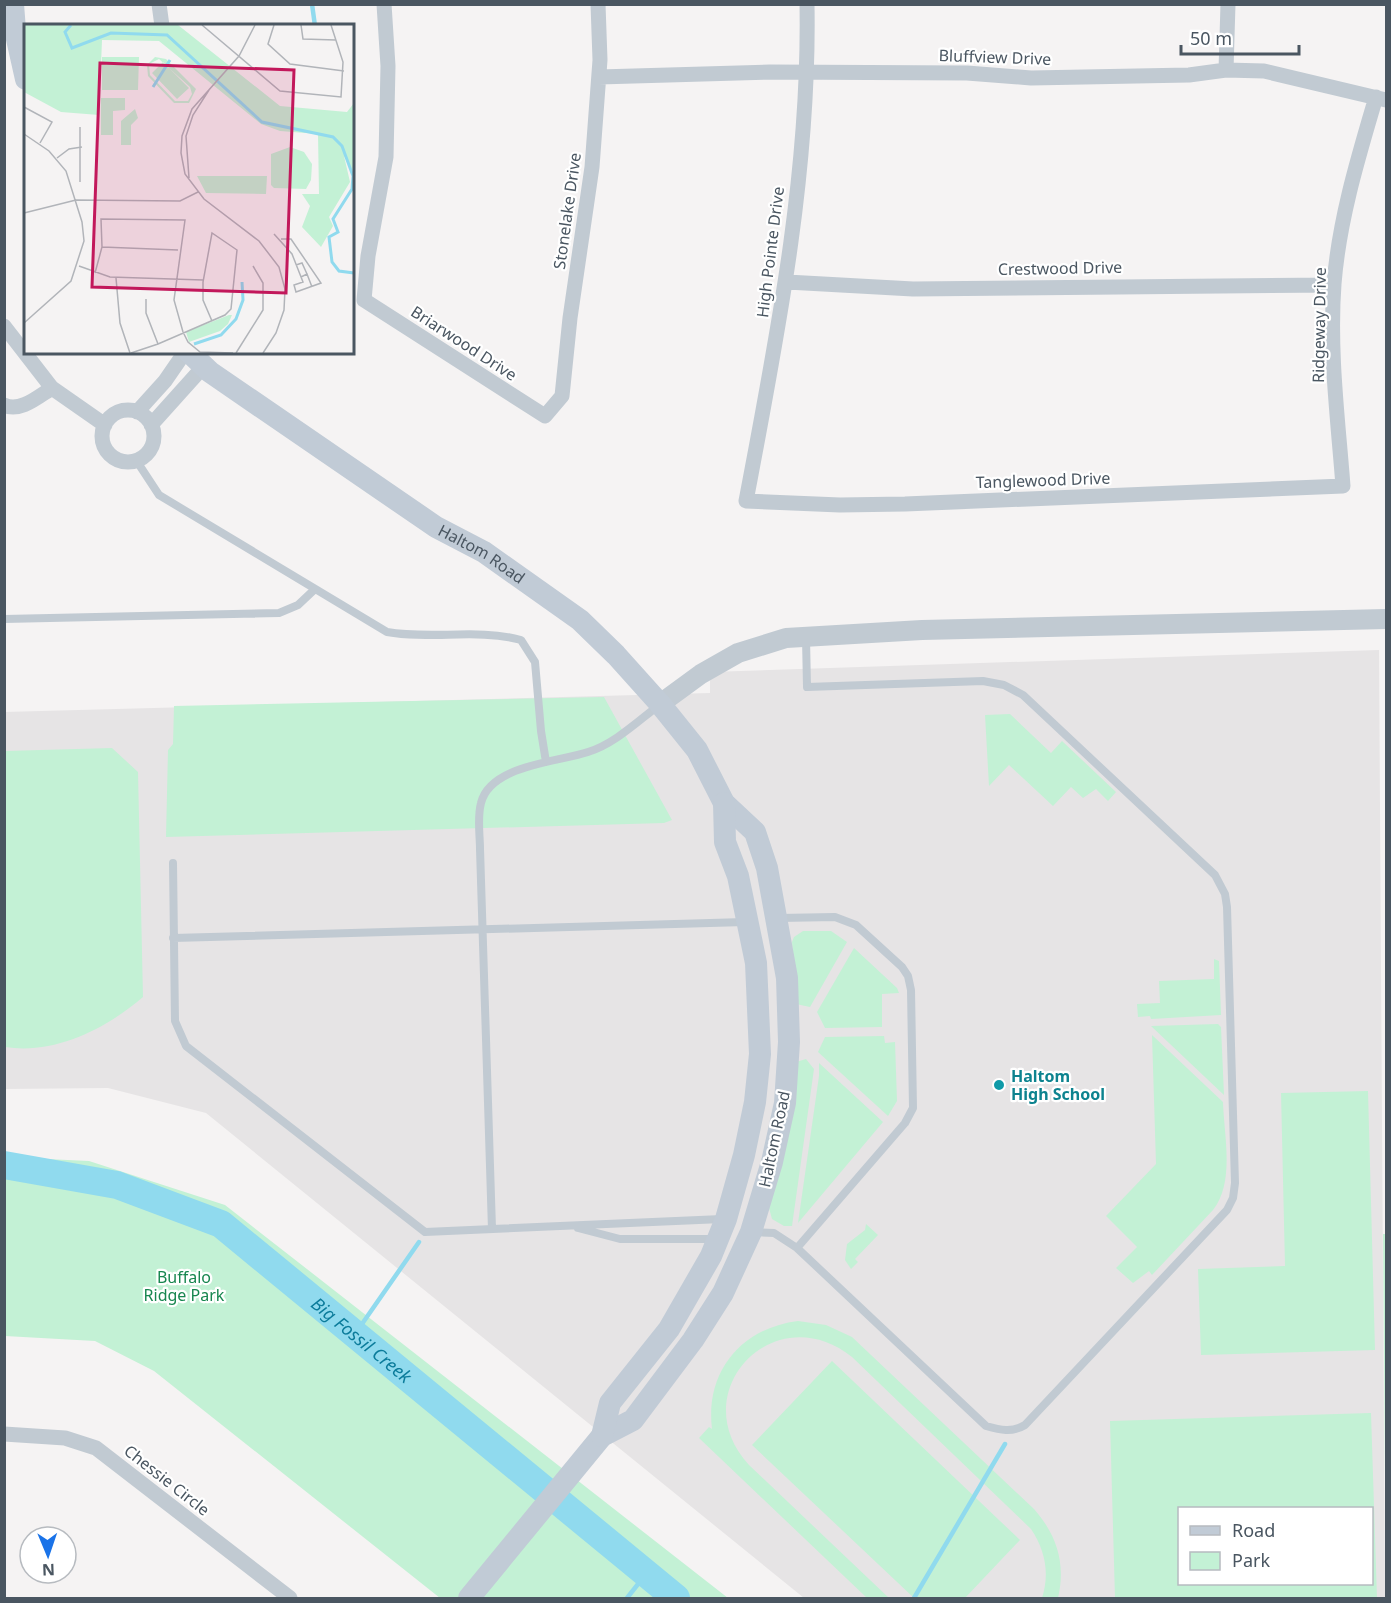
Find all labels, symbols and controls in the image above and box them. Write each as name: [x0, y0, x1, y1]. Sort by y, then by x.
scale bar: [1181, 18, 1300, 56]
inset map: [24, 24, 354, 354]
text: 50 m: [1190, 26, 1232, 50]
street label: Bluffview Drive: [938, 44, 1052, 70]
street label: Stonelake Drive: [548, 151, 586, 271]
street label: High Pointe Drive: [751, 185, 789, 319]
street label: Crestwood Drive: [998, 256, 1122, 280]
street label: Ridgeway Drive: [1307, 267, 1331, 383]
street label: Briarwood Drive: [407, 300, 521, 386]
street label: Tanglewood Drive: [975, 467, 1111, 493]
street label: Haltom Road: [434, 519, 529, 589]
place label: Haltom High School: [1011, 1065, 1105, 1105]
marker: Haltom High School: [992, 1078, 1006, 1092]
street label: Haltom Road: [753, 1089, 795, 1189]
park label: Buffalo Ridge Park: [144, 1266, 225, 1306]
water label: Big Fossil Creek: [307, 1291, 418, 1389]
street label: Chessie Circle: [120, 1440, 214, 1520]
legend: [1178, 1507, 1373, 1585]
text: Road: [1232, 1518, 1275, 1542]
north arrow: [18, 1525, 78, 1585]
text: Park: [1232, 1548, 1270, 1572]
text: N: [42, 1559, 55, 1581]

